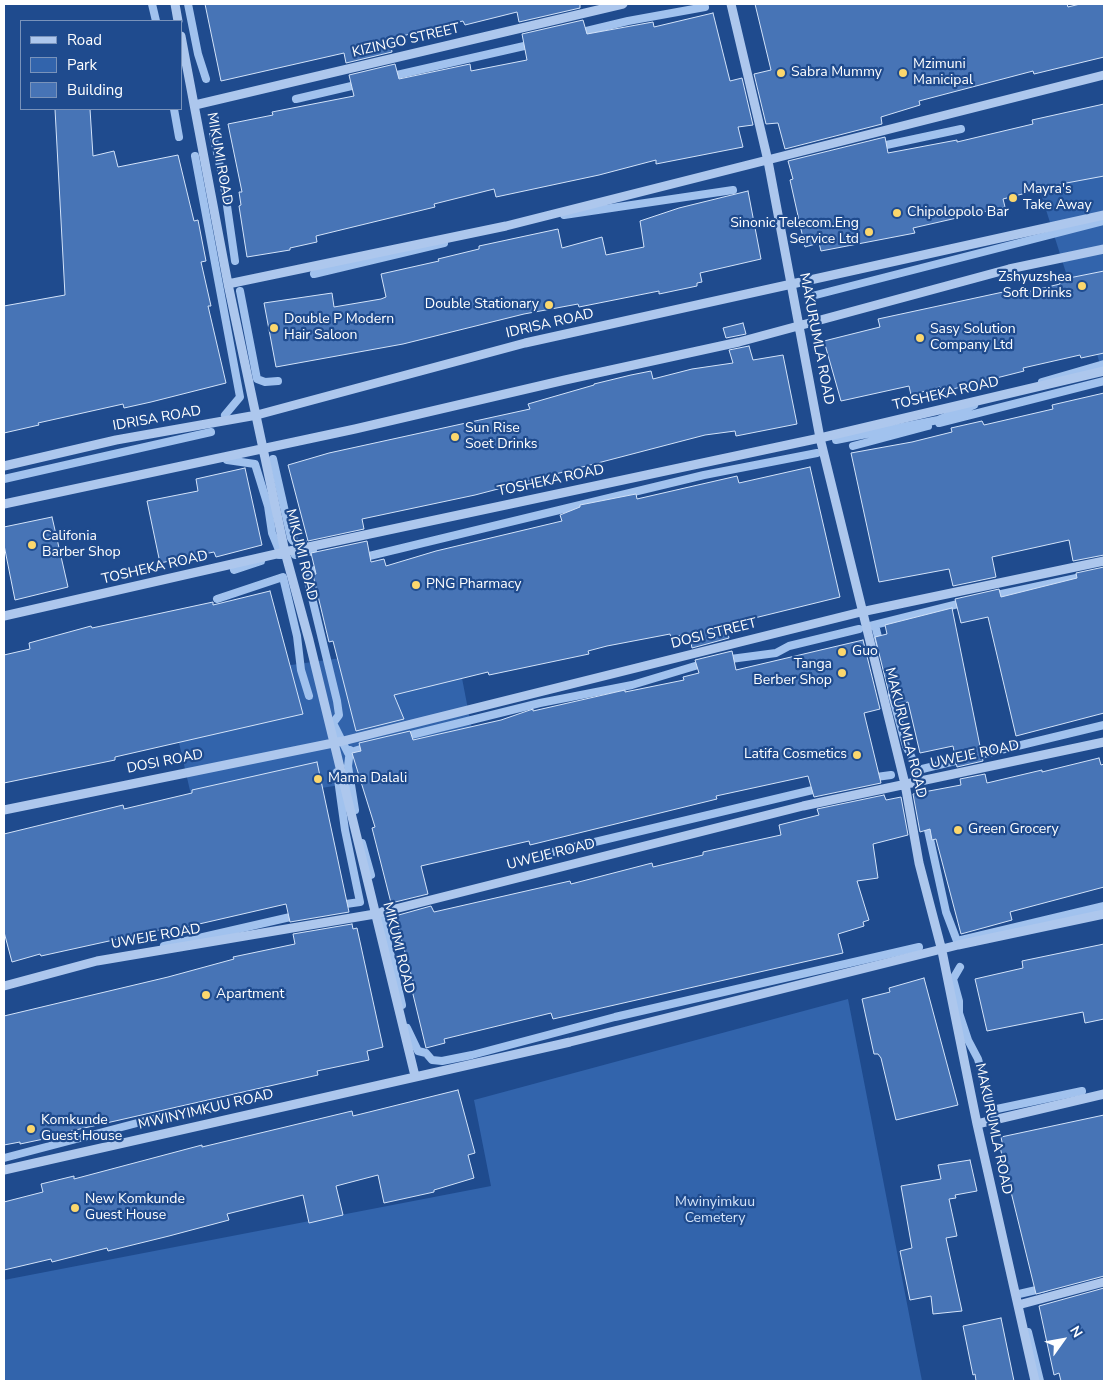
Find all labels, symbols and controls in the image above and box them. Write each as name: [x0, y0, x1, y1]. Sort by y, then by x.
legend: [20, 20, 182, 110]
street label: KIZINGO STREET: [351, 20, 461, 62]
text: Road: [67, 30, 102, 50]
text: Park: [67, 55, 97, 75]
place label: Mzimuni Manicipal: [913, 57, 973, 90]
place label: Sabra Mummy: [791, 65, 882, 81]
marker: Sabra Mummy: [775, 67, 787, 79]
marker: Mzimuni Manicipal: [897, 67, 909, 79]
text: Building: [67, 80, 123, 100]
street label: MIKUMI ROAD: [203, 111, 235, 207]
place label: Mayra's Take Away: [1023, 182, 1092, 214]
marker: Mayra's Take Away: [1007, 192, 1019, 204]
place label: Chipolopolo Bar: [907, 205, 1009, 221]
marker: Chipolopolo Bar: [891, 207, 903, 219]
place label: Sinonic Telecom.Eng Service Ltd: [730, 216, 859, 248]
marker: Sinonic Telecom.Eng Service Ltd: [863, 226, 875, 238]
place label: Zshyuzshea Soft Drinks: [998, 270, 1072, 302]
street label: MAKURUMLA ROAD: [795, 272, 837, 406]
marker: Zshyuzshea Soft Drinks: [1076, 280, 1088, 292]
place label: Double Stationary: [425, 297, 539, 313]
marker: Double Stationary: [543, 299, 555, 311]
street label: IDRISA ROAD: [504, 306, 596, 342]
place label: Double P Modern Hair Saloon: [284, 312, 394, 344]
marker: Double P Modern Hair Saloon: [268, 322, 280, 334]
place label: Sasy Solution Company Ltd: [930, 322, 1016, 354]
marker: Sasy Solution Company Ltd: [914, 332, 926, 344]
street label: TOSHEKA ROAD: [891, 374, 1001, 414]
street label: IDRISA ROAD: [111, 403, 203, 435]
place label: Sun Rise Soet Drinks: [465, 421, 538, 454]
marker: Sun Rise Soet Drinks: [449, 431, 461, 443]
street label: TOSHEKA ROAD: [496, 461, 606, 501]
street label: MIKUMI ROAD: [281, 507, 321, 603]
place label: Califonia Barber Shop: [42, 529, 121, 562]
marker: Califonia Barber Shop: [26, 539, 38, 551]
street label: TOSHEKA ROAD: [100, 548, 210, 588]
place label: PNG Pharmacy: [426, 577, 521, 593]
marker: PNG Pharmacy: [410, 579, 422, 591]
street label: DOSI STREET: [669, 615, 759, 653]
place label: Guo: [852, 644, 878, 660]
marker: Guo: [836, 646, 848, 658]
place label: Tanga Berber Shop: [753, 657, 832, 690]
street label: MAKURUMLA ROAD: [881, 666, 929, 800]
marker: Tanga Berber Shop: [836, 667, 848, 679]
street label: UWEJE ROAD: [929, 737, 1021, 773]
street label: DOSI ROAD: [125, 746, 205, 778]
place label: Latifa Cosmetics: [744, 747, 847, 763]
marker: Latifa Cosmetics: [851, 749, 863, 761]
place label: Mama Dalali: [328, 771, 407, 787]
marker: Mama Dalali: [312, 773, 324, 785]
place label: Green Grocery: [968, 822, 1059, 838]
marker: Green Grocery: [952, 824, 964, 836]
street label: UWEJE ROAD: [505, 836, 597, 874]
street label: MIKUMI ROAD: [378, 900, 418, 996]
street label: UWEJE ROAD: [110, 921, 202, 953]
place label: Apartment: [216, 987, 284, 1003]
marker: Apartment: [200, 989, 212, 1001]
street label: MAKURUMLA ROAD: [971, 1062, 1015, 1196]
street label: MWINYIMKUU ROAD: [137, 1086, 275, 1134]
place label: Komkunde Guest House: [41, 1113, 122, 1146]
marker: Komkunde Guest House: [25, 1123, 37, 1135]
place label: New Komkunde Guest House: [85, 1192, 185, 1224]
park label: Mwinyimkuu Cemetery: [675, 1195, 755, 1228]
marker: New Komkunde Guest House: [69, 1202, 81, 1214]
north arrow: [1038, 1315, 1088, 1365]
text: N: [1065, 1322, 1087, 1341]

